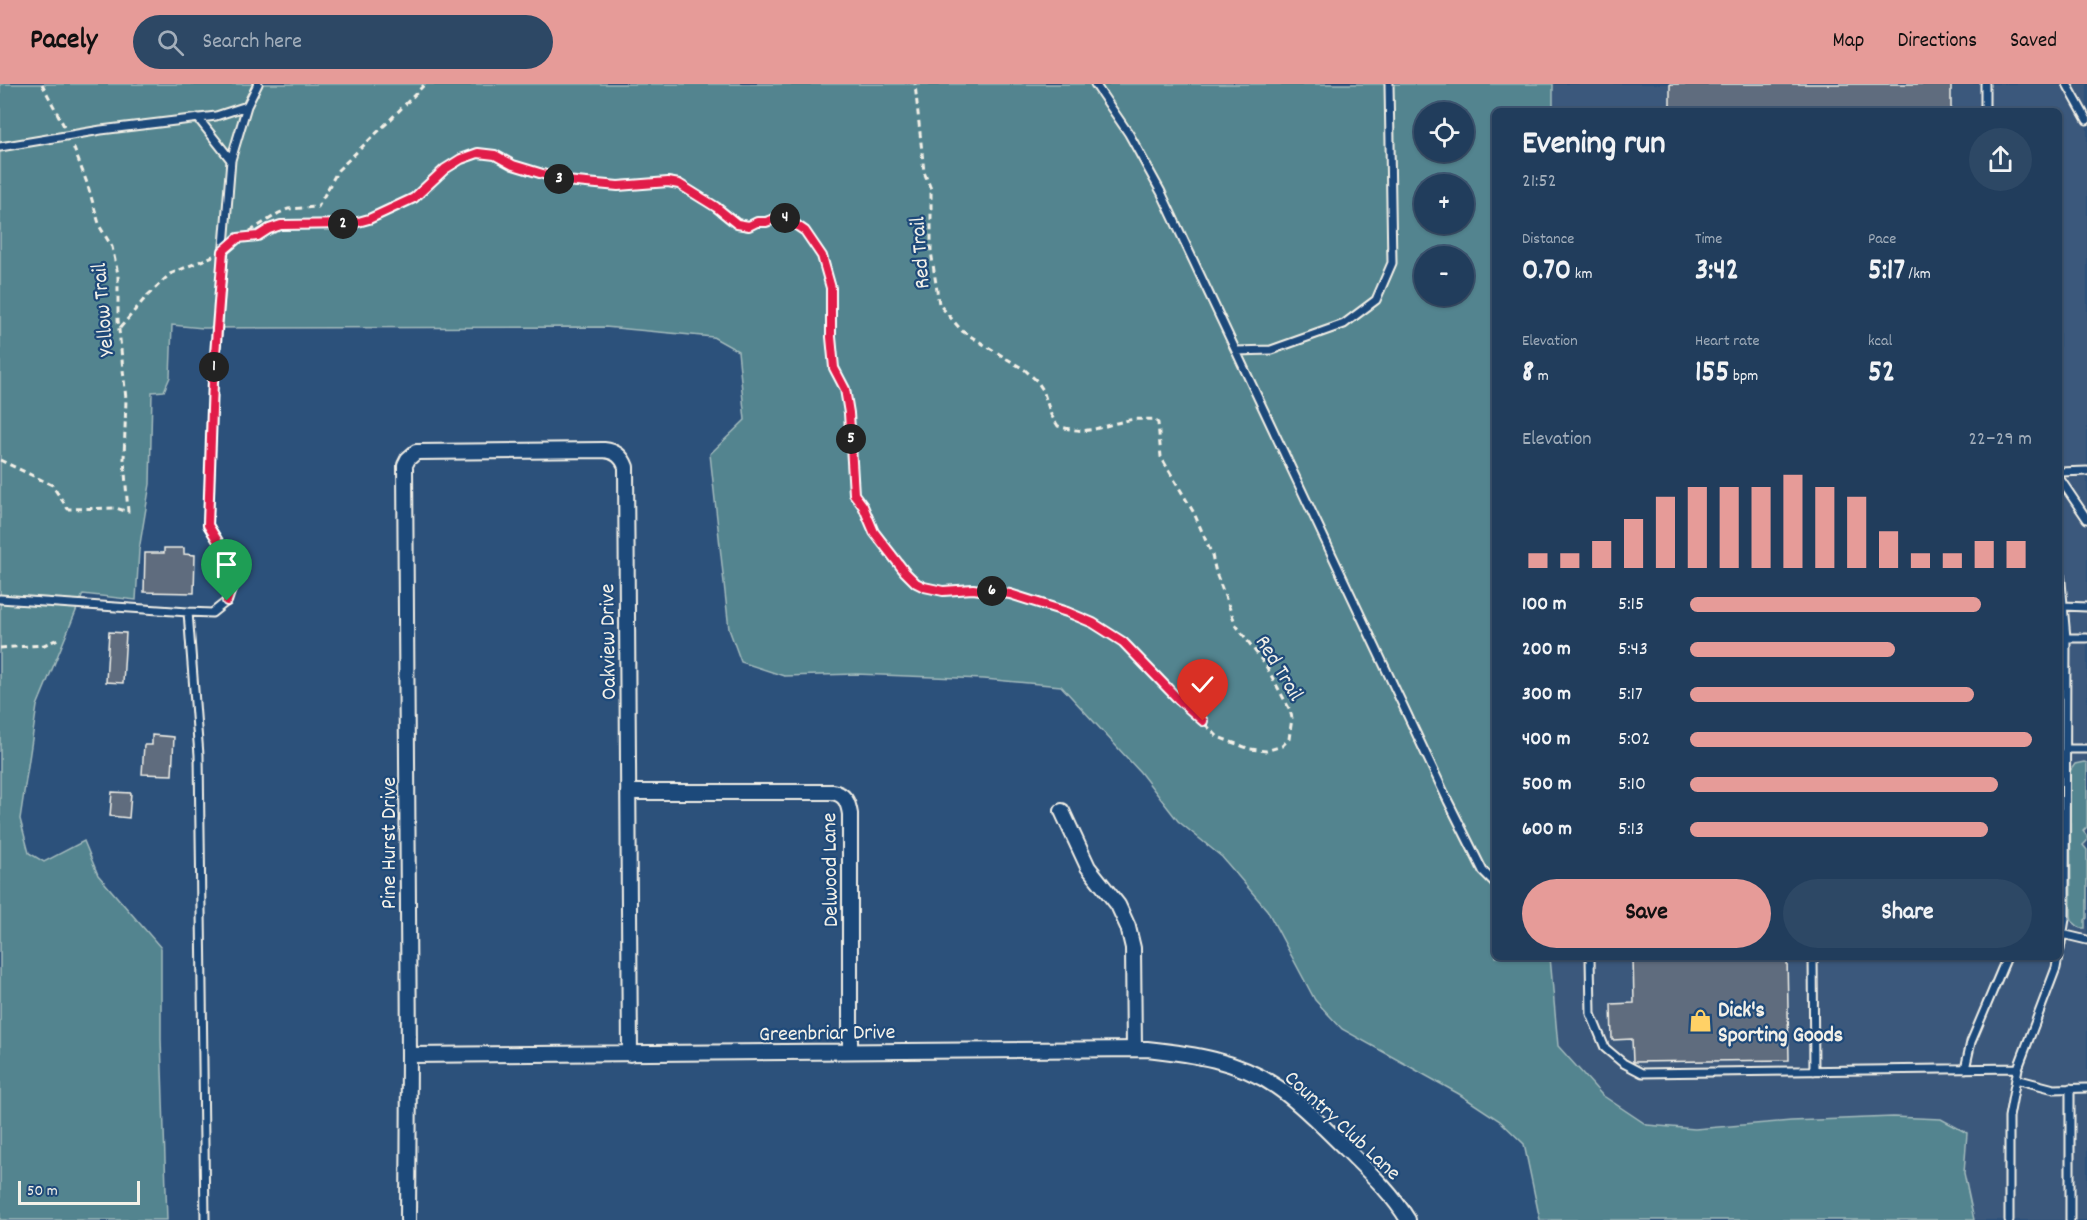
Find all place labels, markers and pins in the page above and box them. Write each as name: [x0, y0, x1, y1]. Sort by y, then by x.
pin: 3: [544, 164, 574, 194]
pin: 4: [770, 203, 800, 233]
pin: 2: [328, 209, 358, 239]
pin: 1: [199, 352, 229, 382]
pin: 5: [836, 424, 866, 454]
pin: [201, 539, 252, 601]
pin: 6: [977, 576, 1007, 606]
pin: [1177, 659, 1228, 721]
place label: Dick's Sporting Goods: [1718, 996, 1843, 1052]
shop icon: Dick's Sporting Goods: [1687, 1008, 1713, 1034]

